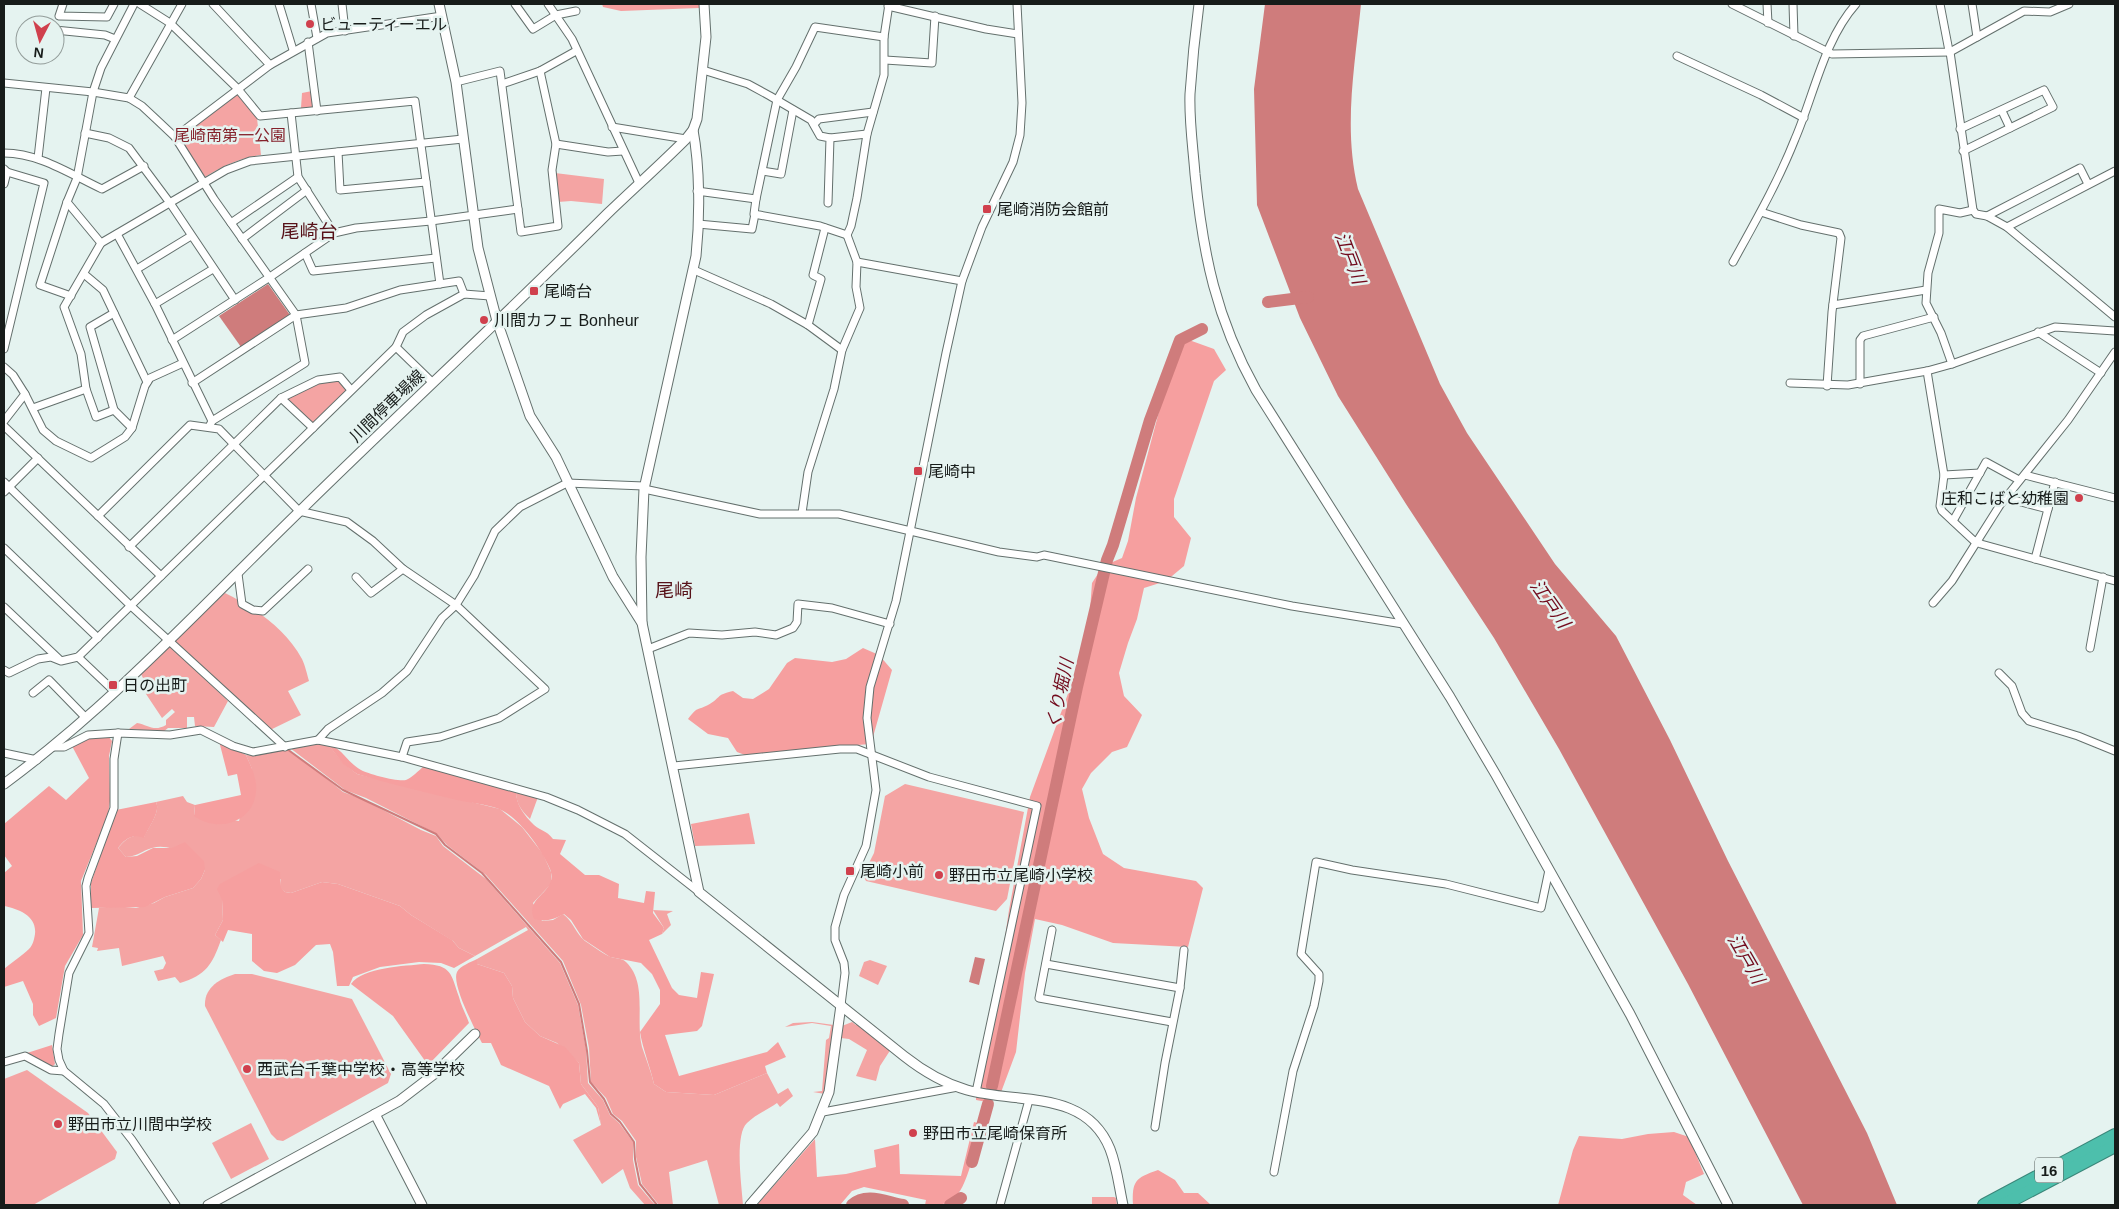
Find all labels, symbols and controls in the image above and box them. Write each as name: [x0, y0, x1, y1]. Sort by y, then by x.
north arrow: [15, 15, 65, 65]
place label: ビューティーエル: [320, 16, 447, 33]
marker: ビューティーエル: [304, 18, 316, 30]
text: N: [33, 44, 45, 61]
park label: 尾崎南第一公園: [174, 127, 286, 144]
place label: 尾崎消防会館前: [997, 201, 1109, 218]
marker: 尾崎消防会館前: [981, 203, 993, 215]
district label: 尾崎台: [280, 221, 338, 242]
water label: 江戸川: [1331, 229, 1370, 289]
place label: 尾崎台: [544, 283, 592, 300]
marker: 尾崎台: [528, 285, 540, 297]
place label: 川間カフェ Bonheur: [494, 312, 640, 329]
marker: 川間カフェ Bonheur: [478, 314, 490, 326]
street label: 川間停車場線: [347, 367, 427, 445]
place label: 尾崎中: [928, 463, 976, 480]
marker: 尾崎中: [912, 465, 924, 477]
place label: 庄和こばと幼稚園: [1941, 490, 2069, 507]
marker: 庄和こばと幼稚園: [2073, 492, 2085, 504]
water label: 江戸川: [1526, 576, 1575, 633]
district label: 尾崎: [655, 580, 693, 601]
water label: くり堀川: [1043, 655, 1078, 731]
place label: 日の出町: [123, 677, 187, 694]
marker: 日の出町: [107, 679, 119, 691]
place label: 尾崎小前: [860, 863, 924, 880]
marker: 尾崎小前: [844, 865, 856, 877]
place label: 野田市立尾崎小学校: [949, 867, 1093, 884]
marker: 野田市立尾崎小学校: [933, 869, 945, 881]
water label: 江戸川: [1724, 931, 1769, 989]
place label: 西武台千葉中学校・高等学校: [257, 1061, 465, 1078]
marker: 西武台千葉中学校・高等学校: [241, 1063, 253, 1075]
place label: 野田市立川間中学校: [68, 1116, 212, 1133]
marker: 野田市立川間中学校: [52, 1118, 64, 1130]
place label: 野田市立尾崎保育所: [923, 1125, 1067, 1142]
marker: 野田市立尾崎保育所: [907, 1127, 919, 1139]
road number: 16: [2035, 1158, 2063, 1182]

